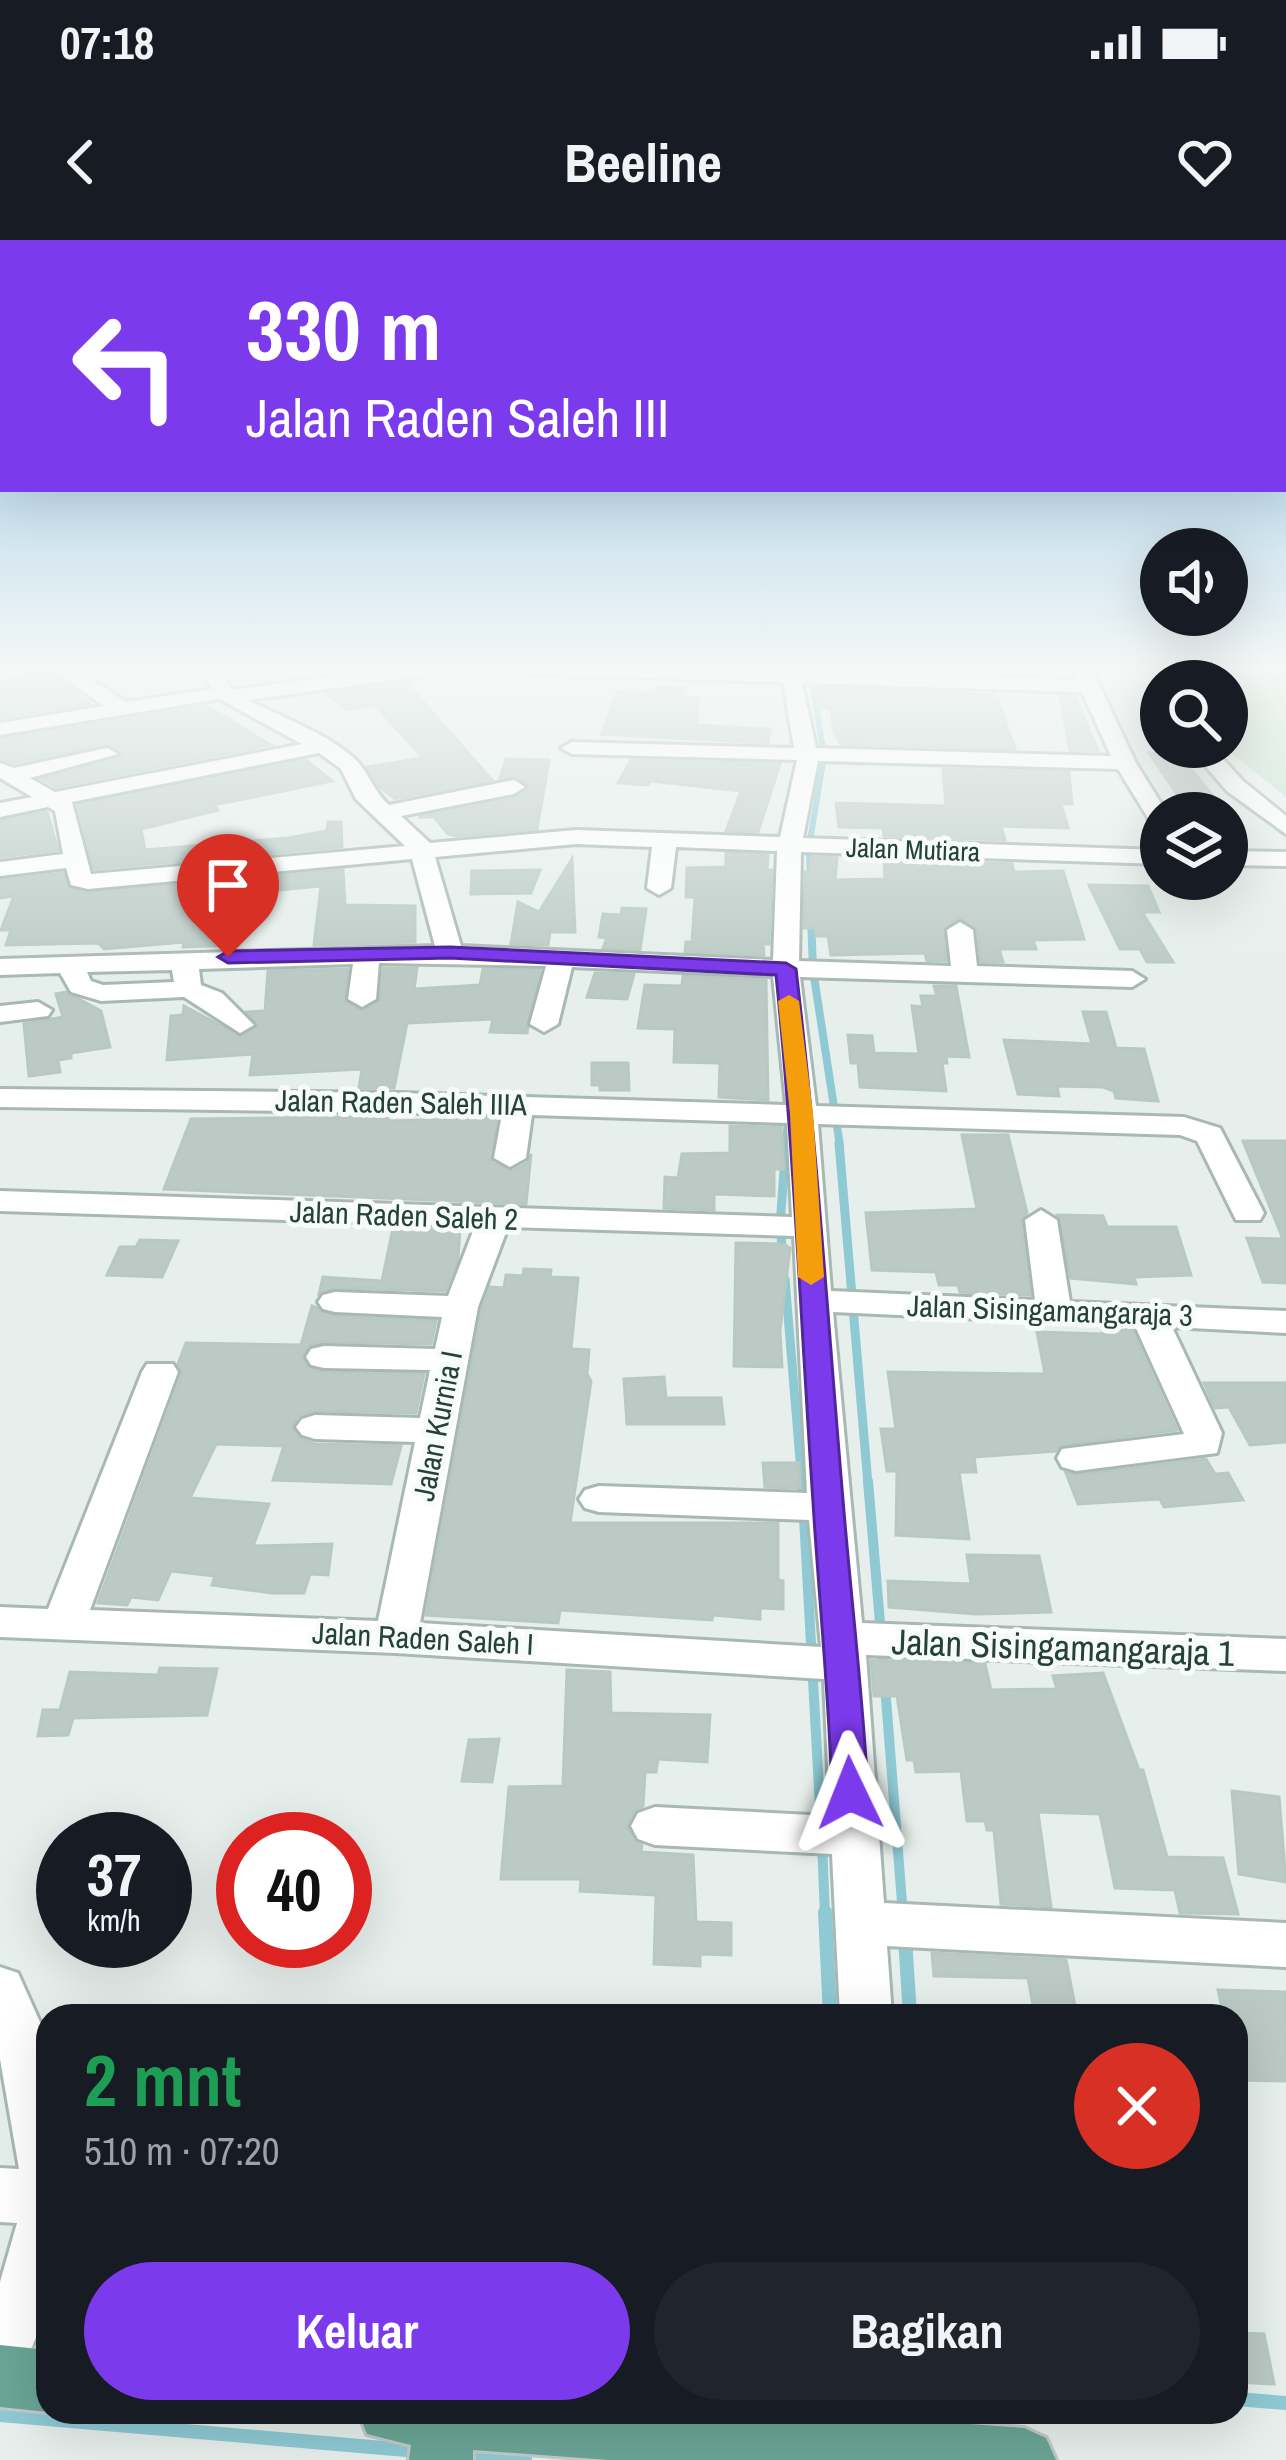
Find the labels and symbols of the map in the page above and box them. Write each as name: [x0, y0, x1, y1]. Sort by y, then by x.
street label: Jalan Mutiara: [845, 829, 981, 869]
pin: [177, 834, 279, 957]
street label: Jalan Raden Saleh IIIA: [275, 1080, 528, 1124]
street label: Jalan Raden Saleh 2: [289, 1191, 519, 1239]
street label: Jalan Sisingamangaraja 3: [907, 1285, 1194, 1335]
street label: Jalan Kurnia I: [403, 1347, 471, 1504]
street label: Jalan Raden Saleh I: [311, 1612, 535, 1664]
street label: Jalan Sisingamangaraja 1: [891, 1617, 1236, 1677]
position arrow: [787, 1730, 913, 1856]
speed limit sign: 40: [216, 1812, 372, 1968]

